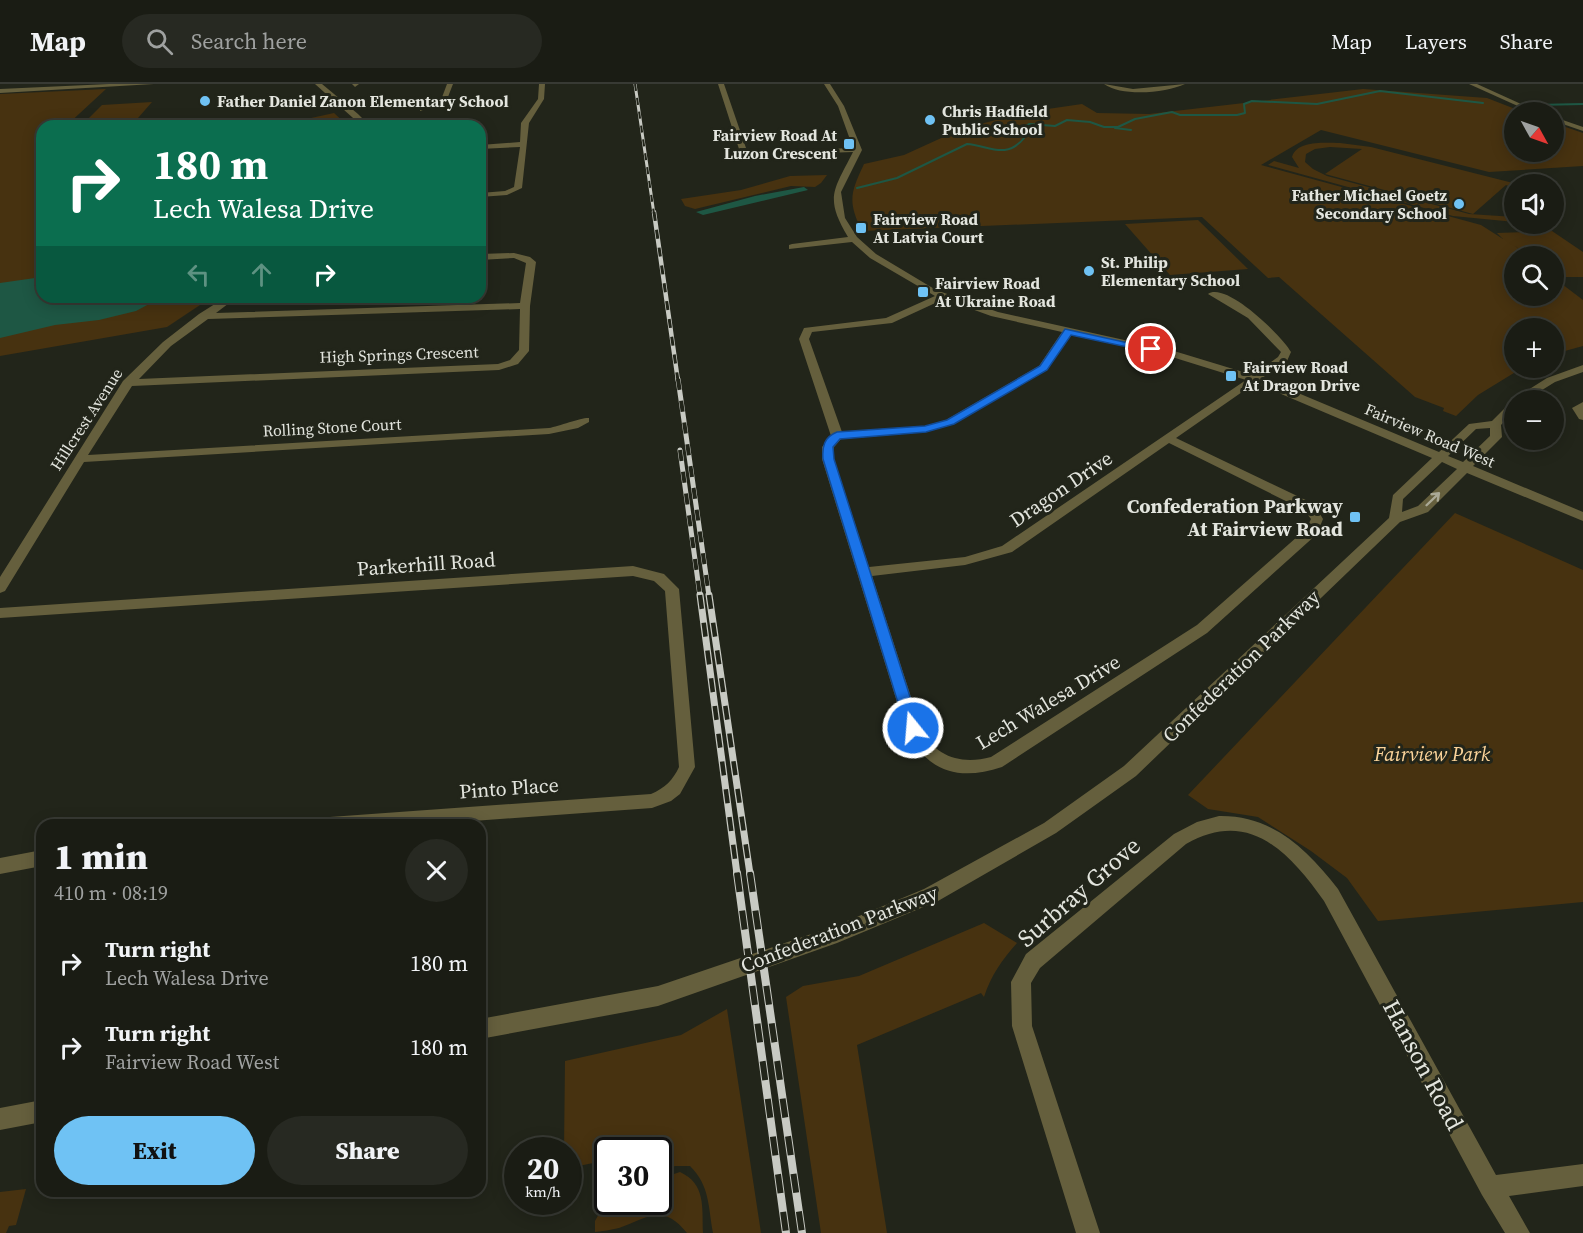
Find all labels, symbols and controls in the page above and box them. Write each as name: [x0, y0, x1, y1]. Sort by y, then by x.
search box: [122, 14, 542, 68]
text: Map: [30, 22, 86, 60]
icon: search: [143, 25, 176, 58]
text: Search here: [191, 26, 307, 56]
text: Map: [1331, 27, 1372, 56]
text: Layers: [1405, 27, 1467, 56]
text: Share: [1500, 27, 1553, 56]
place label: Father Daniel Zanon Elementary School: [217, 90, 509, 112]
marker: Father Daniel Zanon Elementary School: [198, 94, 212, 108]
place label: Chris Hadfield Public School: [942, 100, 1048, 140]
north arrow: [1504, 102, 1564, 162]
map controls: [1504, 102, 1564, 450]
marker: Chris Hadfield Public School: [923, 113, 937, 127]
place label: Fairview Road At Luzon Crescent: [712, 124, 837, 164]
text: 180 m: [153, 135, 268, 193]
marker: Fairview Road At Luzon Crescent: [842, 137, 856, 151]
icon: right: [54, 144, 132, 222]
button: sound: [1504, 174, 1564, 234]
place label: Father Michael Goetz Secondary School: [1292, 184, 1448, 224]
text: Lech Walesa Drive: [153, 190, 374, 227]
marker: Father Michael Goetz Secondary School: [1452, 197, 1466, 211]
place label: Fairview Road At Latvia Court: [873, 208, 984, 248]
marker: Fairview Road At Latvia Court: [854, 221, 868, 235]
button: search: [1504, 246, 1564, 306]
place label: St. Philip Elementary School: [1101, 251, 1240, 291]
icon: left: [182, 258, 215, 291]
icon: ahead: [245, 258, 278, 291]
icon: right: [308, 258, 341, 291]
marker: St. Philip Elementary School: [1082, 264, 1096, 278]
place label: Fairview Road At Ukraine Road: [935, 272, 1056, 312]
marker: Fairview Road At Ukraine Road: [916, 285, 930, 299]
button: +: [1504, 318, 1564, 378]
pin: [1125, 323, 1176, 374]
icon: arrive: [1134, 332, 1167, 365]
street label: High Springs Crescent: [319, 340, 480, 368]
place label: Fairview Road At Dragon Drive: [1243, 356, 1360, 396]
street label: Hillcrest Avenue: [45, 364, 127, 474]
marker: Fairview Road At Dragon Drive: [1224, 369, 1238, 383]
button: −: [1504, 390, 1564, 450]
street label: Fairview Road West: [1362, 398, 1499, 473]
street label: Rolling Stone Court: [262, 412, 403, 442]
street label: Dragon Drive: [1004, 444, 1118, 534]
one-way arrow: [1426, 491, 1441, 506]
place label: Confederation Parkway At Fairview Road: [1127, 492, 1343, 543]
marker: Confederation Parkway At Fairview Road: [1348, 510, 1362, 524]
street label: Parkerhill Road: [356, 545, 497, 583]
street label: Confederation Parkway: [1156, 583, 1326, 749]
street label: Lech Walesa Drive: [971, 648, 1125, 756]
position arrow: [881, 696, 945, 760]
park label: Fairview Park: [1373, 740, 1491, 768]
street label: Pinto Place: [458, 771, 560, 805]
street label: Surbray Grove: [1010, 829, 1147, 954]
text: 1 min: [54, 832, 148, 881]
button: close: [405, 839, 468, 902]
street label: Confederation Parkway: [736, 878, 942, 980]
text: 410 m · 08:19: [54, 879, 168, 907]
text: Turn right: [105, 934, 210, 964]
icon: right: [54, 947, 87, 980]
text: 180 m: [410, 948, 468, 978]
text: Lech Walesa Drive: [105, 964, 269, 992]
street label: Hanson Road: [1375, 994, 1472, 1136]
text: Turn right: [105, 1018, 210, 1048]
icon: right: [54, 1031, 87, 1064]
text: 180 m: [410, 1032, 468, 1062]
text: Fairview Road West: [105, 1048, 279, 1076]
button: Exit: [54, 1116, 255, 1185]
button: Share: [267, 1116, 468, 1185]
speed limit sign: 30: [594, 1137, 672, 1215]
text: 20: [527, 1148, 559, 1189]
text: km/h: [525, 1181, 561, 1202]

